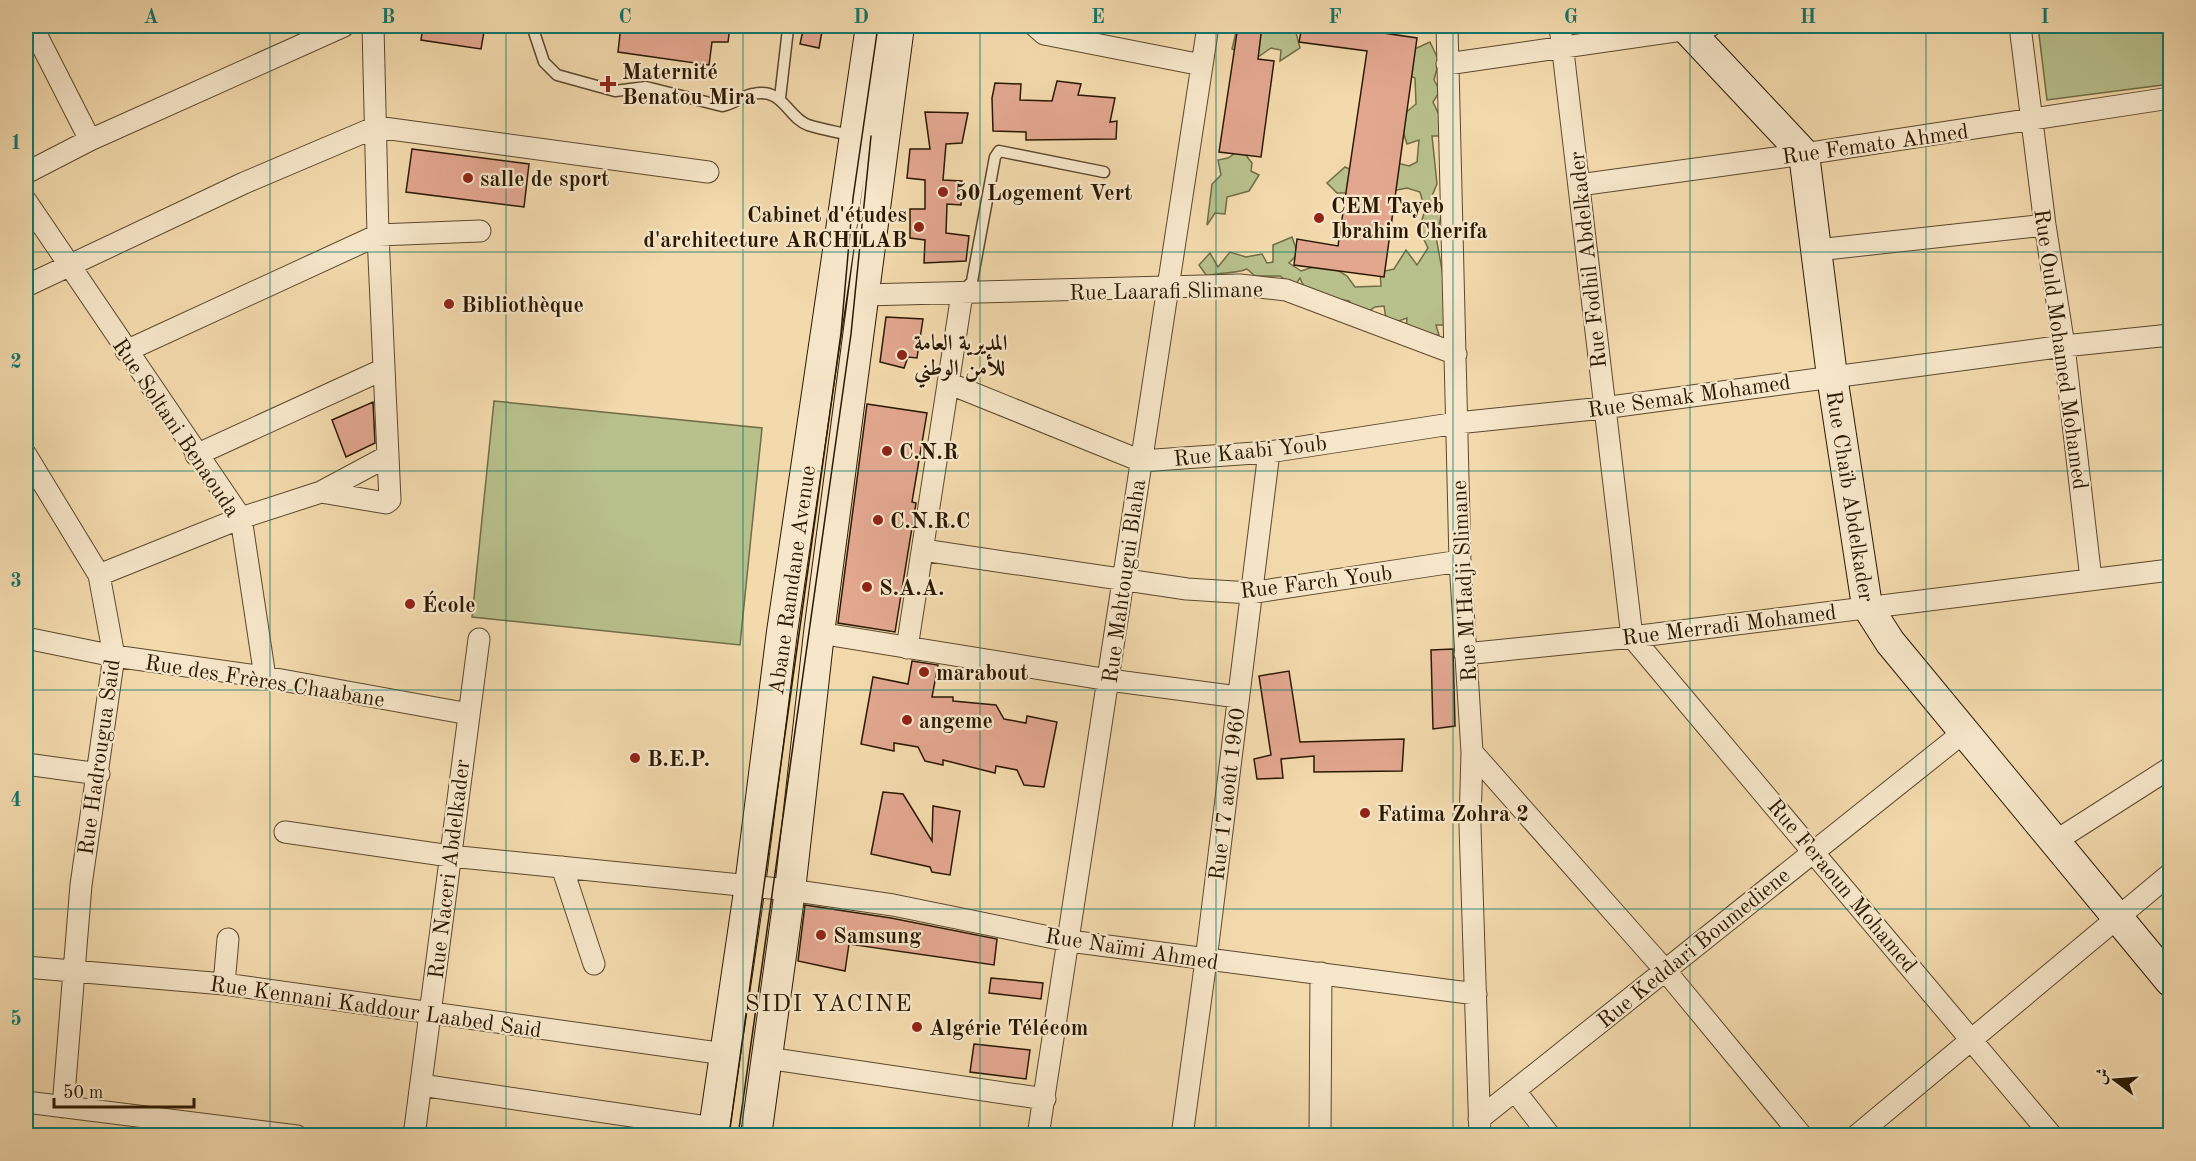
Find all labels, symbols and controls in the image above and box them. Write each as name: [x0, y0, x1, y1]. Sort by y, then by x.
text: A: [143, 8, 159, 28]
text: B: [381, 8, 395, 28]
text: C: [618, 8, 632, 28]
text: D: [853, 8, 869, 28]
text: E: [1091, 8, 1105, 28]
text: F: [1328, 8, 1342, 28]
text: G: [1564, 8, 1578, 28]
text: H: [1800, 8, 1816, 28]
text: I: [2041, 8, 2049, 28]
place label: Maternité Benatou Mira: [622, 62, 756, 109]
marker: Maternité Benatou Mira: [599, 75, 617, 93]
street label: Rue Femato Ahmed: [1781, 121, 1970, 169]
text: 1: [10, 134, 22, 154]
street label: Rue Fodhil Abdelkader: [1567, 150, 1611, 369]
place label: salle de sport: [480, 169, 609, 191]
marker: salle de sport: [461, 171, 475, 185]
place label: 50 Logement Vert: [955, 183, 1132, 205]
marker: 50 Logement Vert: [936, 185, 950, 199]
place label: CEM Tayeb Ibrahim Cherifa: [1331, 196, 1488, 243]
place label: Cabinet d'études d'architecture ARCHILAB: [643, 205, 907, 252]
street label: Rue Ould Mohamed Mohamed: [2029, 208, 2091, 491]
marker: CEM Tayeb Ibrahim Cherifa: [1312, 211, 1326, 225]
marker: Cabinet d'études d'architecture ARCHILAB: [912, 220, 926, 234]
street label: Rue Laarafi Slimane: [1069, 279, 1263, 305]
place label: Bibliothèque: [461, 295, 584, 317]
marker: Bibliothèque: [442, 297, 456, 311]
place label: المديرية العامة للأمن الوطني: [914, 332, 1008, 388]
street label: Rue Soltani Benaouda: [108, 335, 243, 521]
marker: المديرية العامة للأمن الوطني: [895, 348, 909, 362]
text: 2: [10, 353, 22, 373]
street label: Rue Semak Mohamed: [1586, 372, 1792, 422]
street label: Rue Chaïb Abdelkader: [1821, 389, 1877, 603]
street label: Rue Kaabi Youb: [1173, 433, 1328, 471]
place label: C.N.R: [899, 442, 959, 464]
marker: C.N.R: [880, 444, 894, 458]
street label: Abane Ramdane Avenue: [766, 464, 820, 696]
street label: Rue Mahtougui Blaha: [1100, 478, 1150, 685]
street label: Rue M'Hadji Slimane: [1449, 479, 1481, 682]
place label: C.N.R.C: [890, 511, 970, 533]
marker: C.N.R.C: [871, 513, 885, 527]
street label: Rue Farch Youb: [1239, 563, 1394, 603]
text: 3: [10, 572, 22, 592]
place label: S.A.A.: [879, 578, 944, 600]
marker: S.A.A.: [860, 580, 874, 594]
place label: École: [422, 590, 476, 617]
marker: École: [403, 597, 417, 611]
street label: Rue Merradi Mohamed: [1621, 602, 1838, 650]
street label: Rue des Frères Chaabane: [143, 652, 386, 712]
street label: Rue Hadrougua Said: [75, 658, 125, 857]
place label: marabout: [936, 663, 1028, 685]
marker: marabout: [917, 665, 931, 679]
street label: Rue 17 août 1960: [1206, 707, 1249, 882]
place label: angeme: [919, 711, 993, 733]
marker: angeme: [900, 713, 914, 727]
place label: B.E.P.: [647, 749, 710, 771]
marker: B.E.P.: [628, 751, 642, 765]
street label: Rue Naceri Abdelkader: [426, 758, 474, 980]
text: 4: [10, 791, 22, 811]
street label: Rue Feraoun Mohamed: [1763, 795, 1920, 977]
place label: Fatima Zohra 2: [1377, 804, 1529, 826]
marker: Fatima Zohra 2: [1358, 806, 1372, 820]
street label: Rue Keddari Boumediene: [1594, 864, 1795, 1033]
street label: Rue Naïmi Ahmed: [1043, 925, 1220, 975]
place label: Samsung: [833, 926, 921, 948]
marker: Samsung: [814, 928, 828, 942]
street label: Rue Kennani Kaddour Laabed Said: [208, 974, 543, 1042]
district label: SIDI YACINE: [745, 993, 913, 1017]
text: 5: [10, 1009, 22, 1030]
place label: Algérie Télécom: [929, 1018, 1088, 1040]
marker: Algérie Télécom: [910, 1020, 924, 1034]
north arrow: [2085, 1050, 2145, 1110]
text: ش: [2093, 1067, 2112, 1086]
scale bar: [54, 1071, 194, 1109]
text: 50 m: [63, 1084, 103, 1102]

